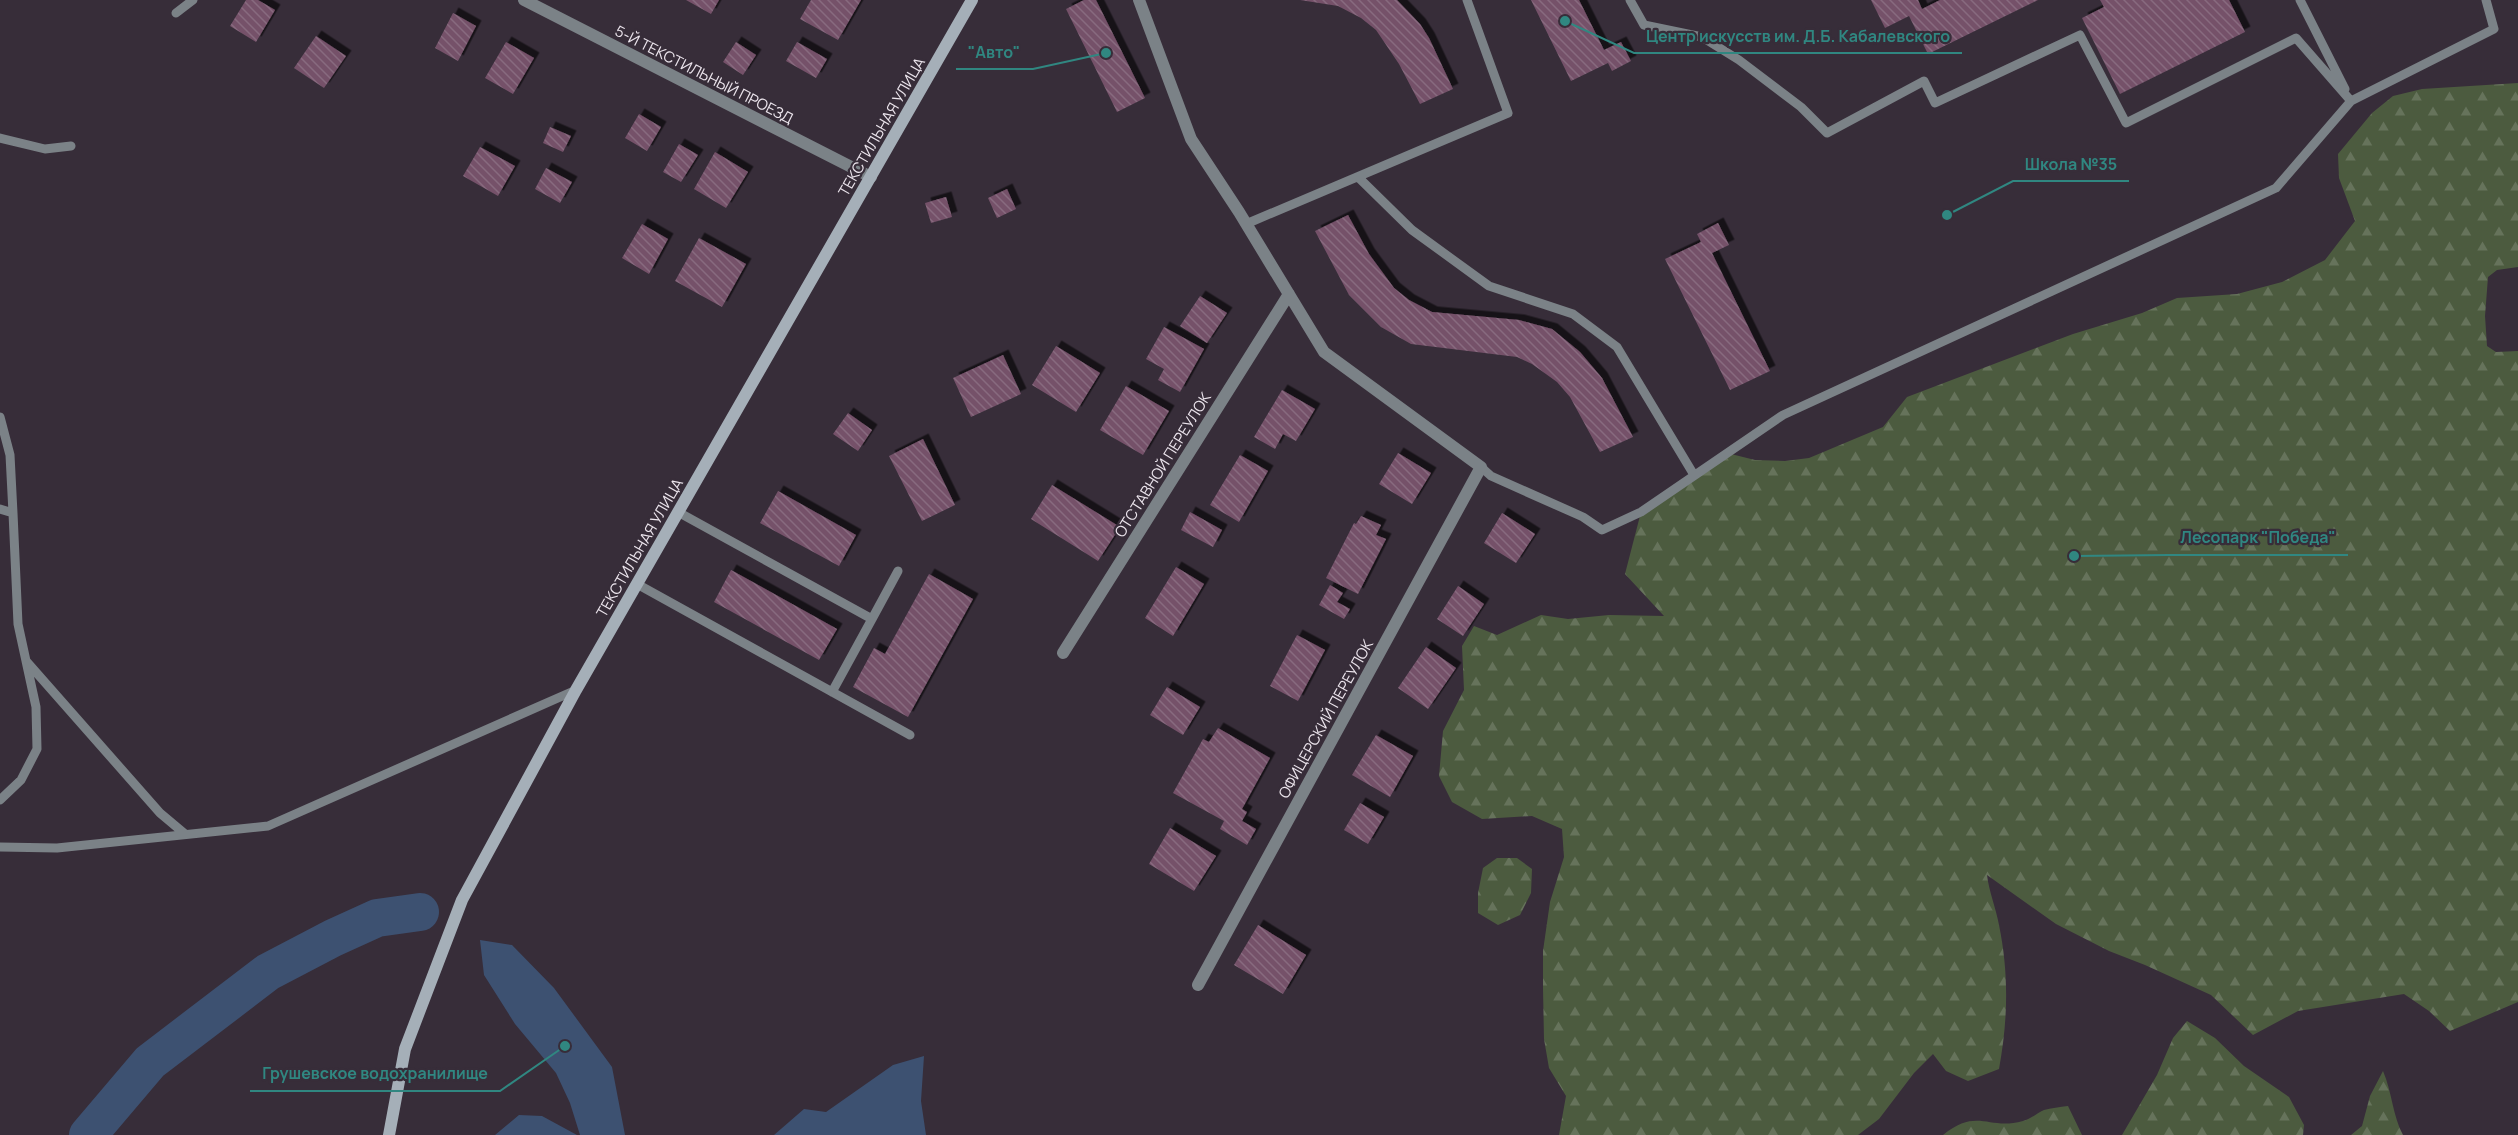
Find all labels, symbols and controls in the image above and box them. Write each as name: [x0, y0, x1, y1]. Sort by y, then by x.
callout: Центр искусств им. Д.Б. Кабалевского: [1634, 19, 1962, 53]
street label: 5-Й ТЕКСТИЛЬНЫЙ ПРОЕЗД: [611, 20, 797, 129]
text: Центр искусств им. Д.Б. Кабалевского: [1646, 25, 1950, 47]
callout: "Авто": [956, 35, 1033, 69]
text: "Авто": [968, 41, 1020, 63]
street label: ТЕКСТИЛЬНАЯ УЛИЦА: [833, 53, 930, 200]
callout: Школа №35: [2013, 147, 2129, 181]
text: Школа №35: [2025, 153, 2117, 175]
street label: ОТСТАВНОЙ ПЕРЕУЛОК: [1109, 388, 1216, 541]
street label: ТЕКСТИЛЬНАЯ УЛИЦА: [591, 474, 688, 621]
callout: Лесопарк "Победа": [2168, 521, 2348, 555]
text: Лесопарк "Победа": [2180, 526, 2336, 548]
street label: ОФИЦЕРСКИЙ ПЕРЕУЛОК: [1273, 636, 1378, 802]
callout: Грушевское водохранилище: [250, 1057, 500, 1091]
text: Грушевское водохранилище: [262, 1062, 488, 1084]

